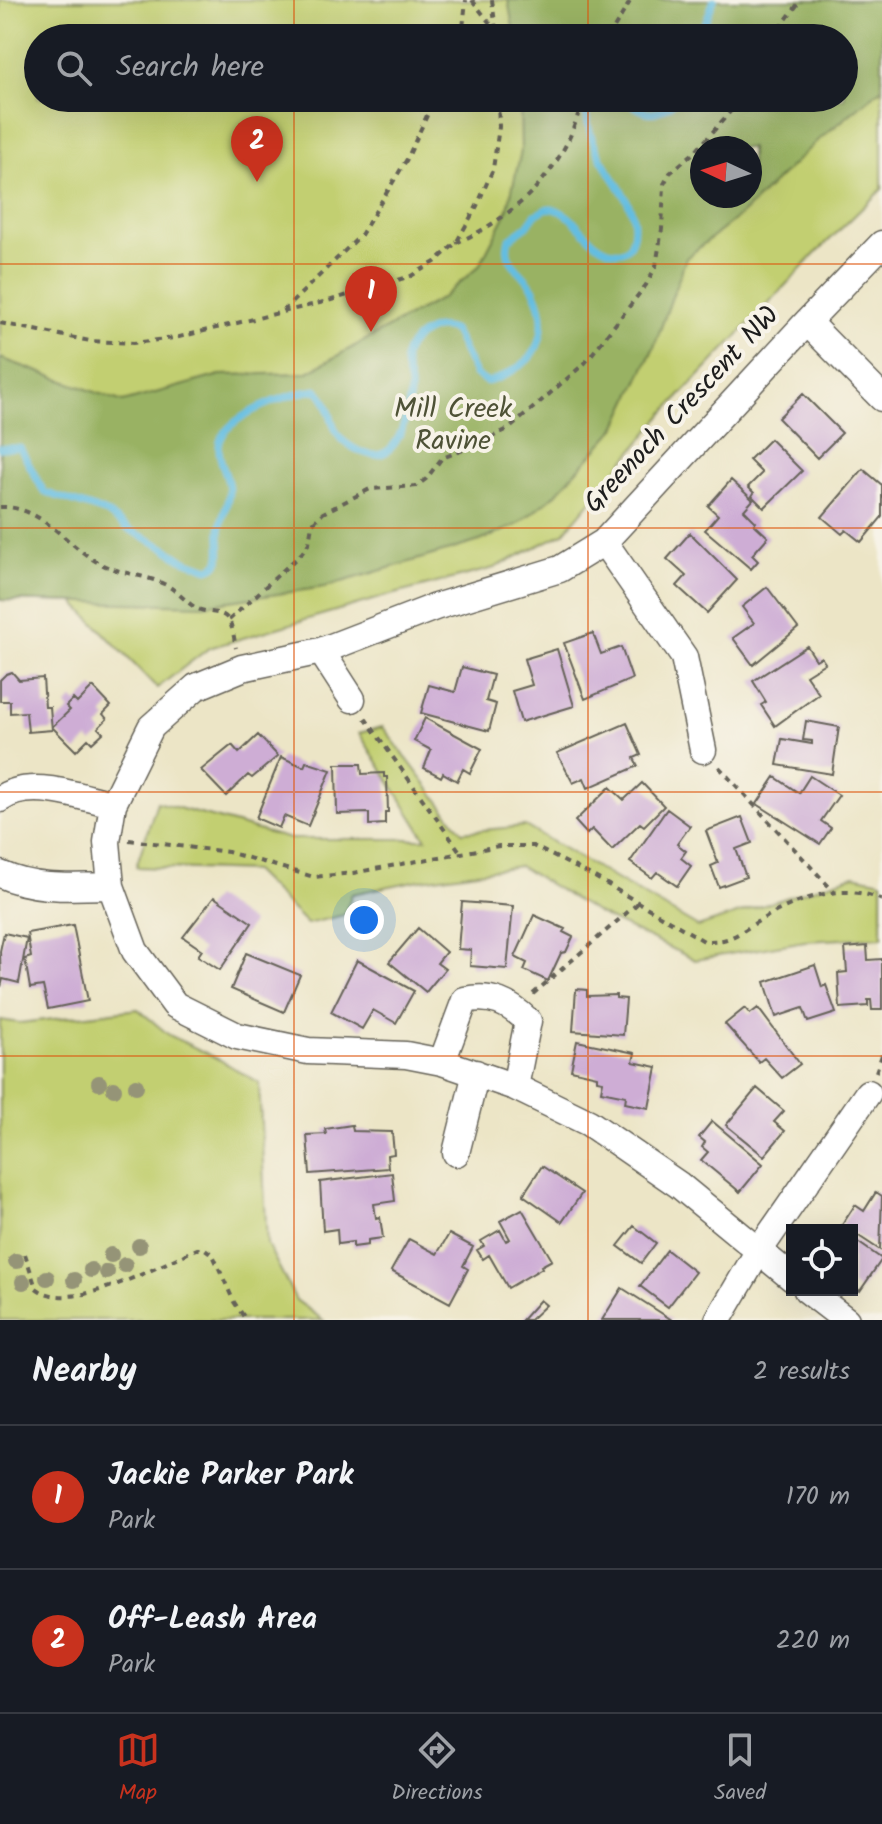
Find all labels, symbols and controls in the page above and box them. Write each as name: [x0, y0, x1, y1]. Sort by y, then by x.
search box: [24, 24, 858, 112]
text: Search here: [116, 44, 264, 92]
icon: search: [52, 46, 96, 90]
pin: 2: [231, 116, 283, 182]
north arrow: [690, 136, 762, 208]
pin: 1: [345, 266, 397, 332]
street label: Greenoch Crescent NW: [573, 295, 791, 525]
park label: Mill Creek Ravine: [394, 387, 513, 464]
your location: [344, 900, 384, 940]
map controls: [786, 1224, 858, 1296]
button: locate: [786, 1224, 858, 1296]
text: Nearby: [32, 1345, 137, 1399]
text: 2 results: [753, 1351, 850, 1393]
text: Jackie Parker Park: [108, 1452, 353, 1500]
text: 1: [54, 1476, 62, 1518]
text: 170 m: [786, 1476, 850, 1518]
text: Park: [108, 1500, 155, 1542]
text: Off-Leash Area: [108, 1596, 317, 1644]
text: 2: [50, 1620, 66, 1662]
text: 220 m: [776, 1620, 850, 1662]
text: Park: [108, 1644, 155, 1686]
tab: Map: [116, 1728, 160, 1811]
tab: Directions: [391, 1728, 483, 1811]
tab: Saved: [714, 1728, 766, 1811]

